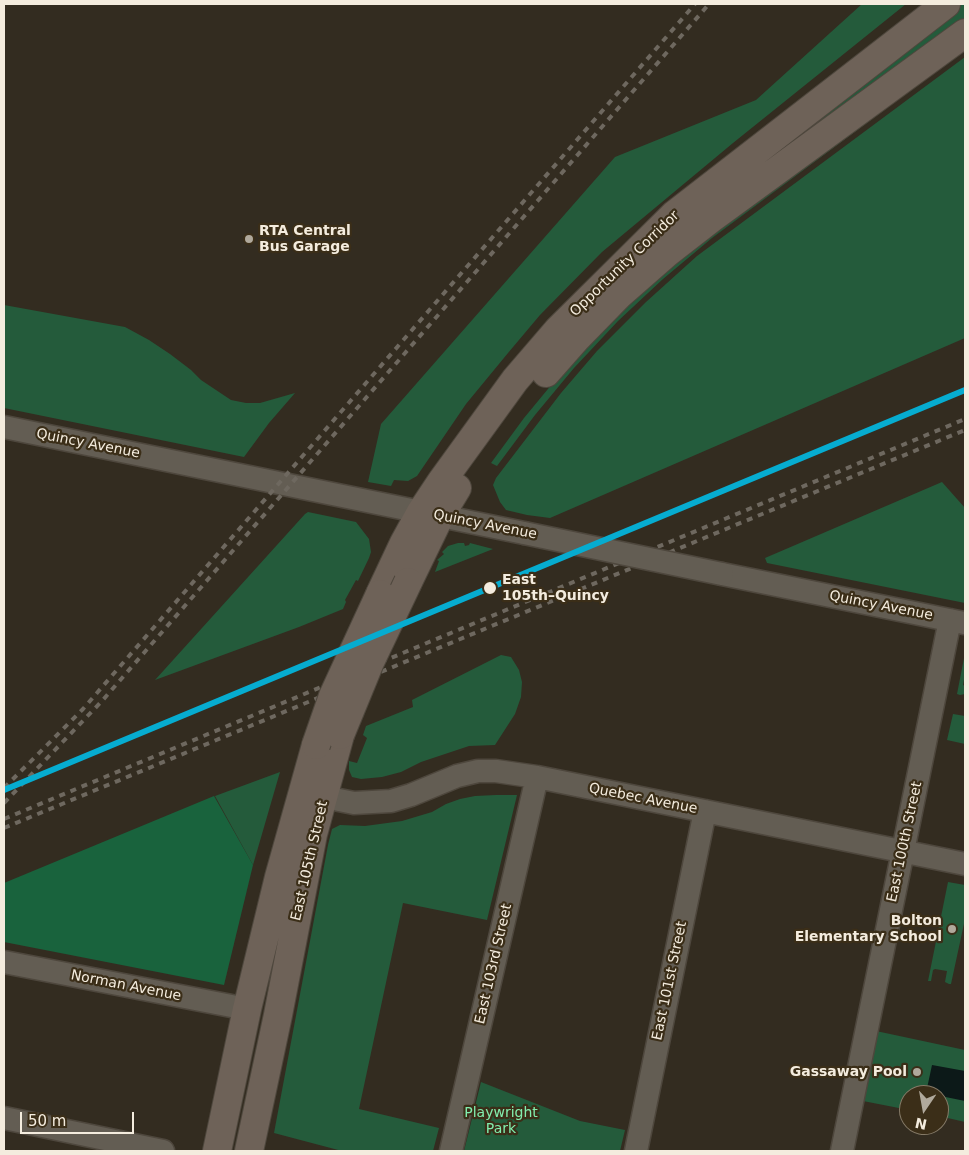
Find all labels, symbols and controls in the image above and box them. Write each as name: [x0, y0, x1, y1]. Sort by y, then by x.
street label: Opportunity Corridor: [567, 208, 683, 320]
place label: RTA Central Bus Garage: [259, 223, 351, 256]
marker: RTA Central Bus Garage: [243, 233, 255, 245]
street label: Quincy Avenue: [35, 426, 141, 462]
street label: Quincy Avenue: [432, 507, 538, 543]
place label: East 105th–Quincy: [502, 572, 609, 604]
marker: East 105th–Quincy: [482, 580, 498, 596]
street label: Quincy Avenue: [828, 588, 934, 624]
street label: Quebec Avenue: [587, 780, 699, 818]
street label: East 100th Street: [884, 780, 926, 904]
street label: East 105th Street: [288, 799, 332, 923]
street label: East 103rd Street: [472, 902, 516, 1026]
place label: Bolton Elementary School: [795, 913, 942, 946]
street label: East 101st Street: [649, 920, 691, 1042]
marker: Bolton Elementary School: [946, 923, 958, 935]
street label: Norman Avenue: [69, 967, 183, 1005]
place label: Gassaway Pool: [790, 1064, 907, 1080]
marker: Gassaway Pool: [911, 1066, 923, 1078]
north arrow: [899, 1085, 949, 1135]
scale bar: [22, 1102, 136, 1134]
park label: Playwright Park: [464, 1105, 538, 1138]
text: 50 m: [28, 1112, 66, 1130]
text: N: [914, 1115, 928, 1133]

